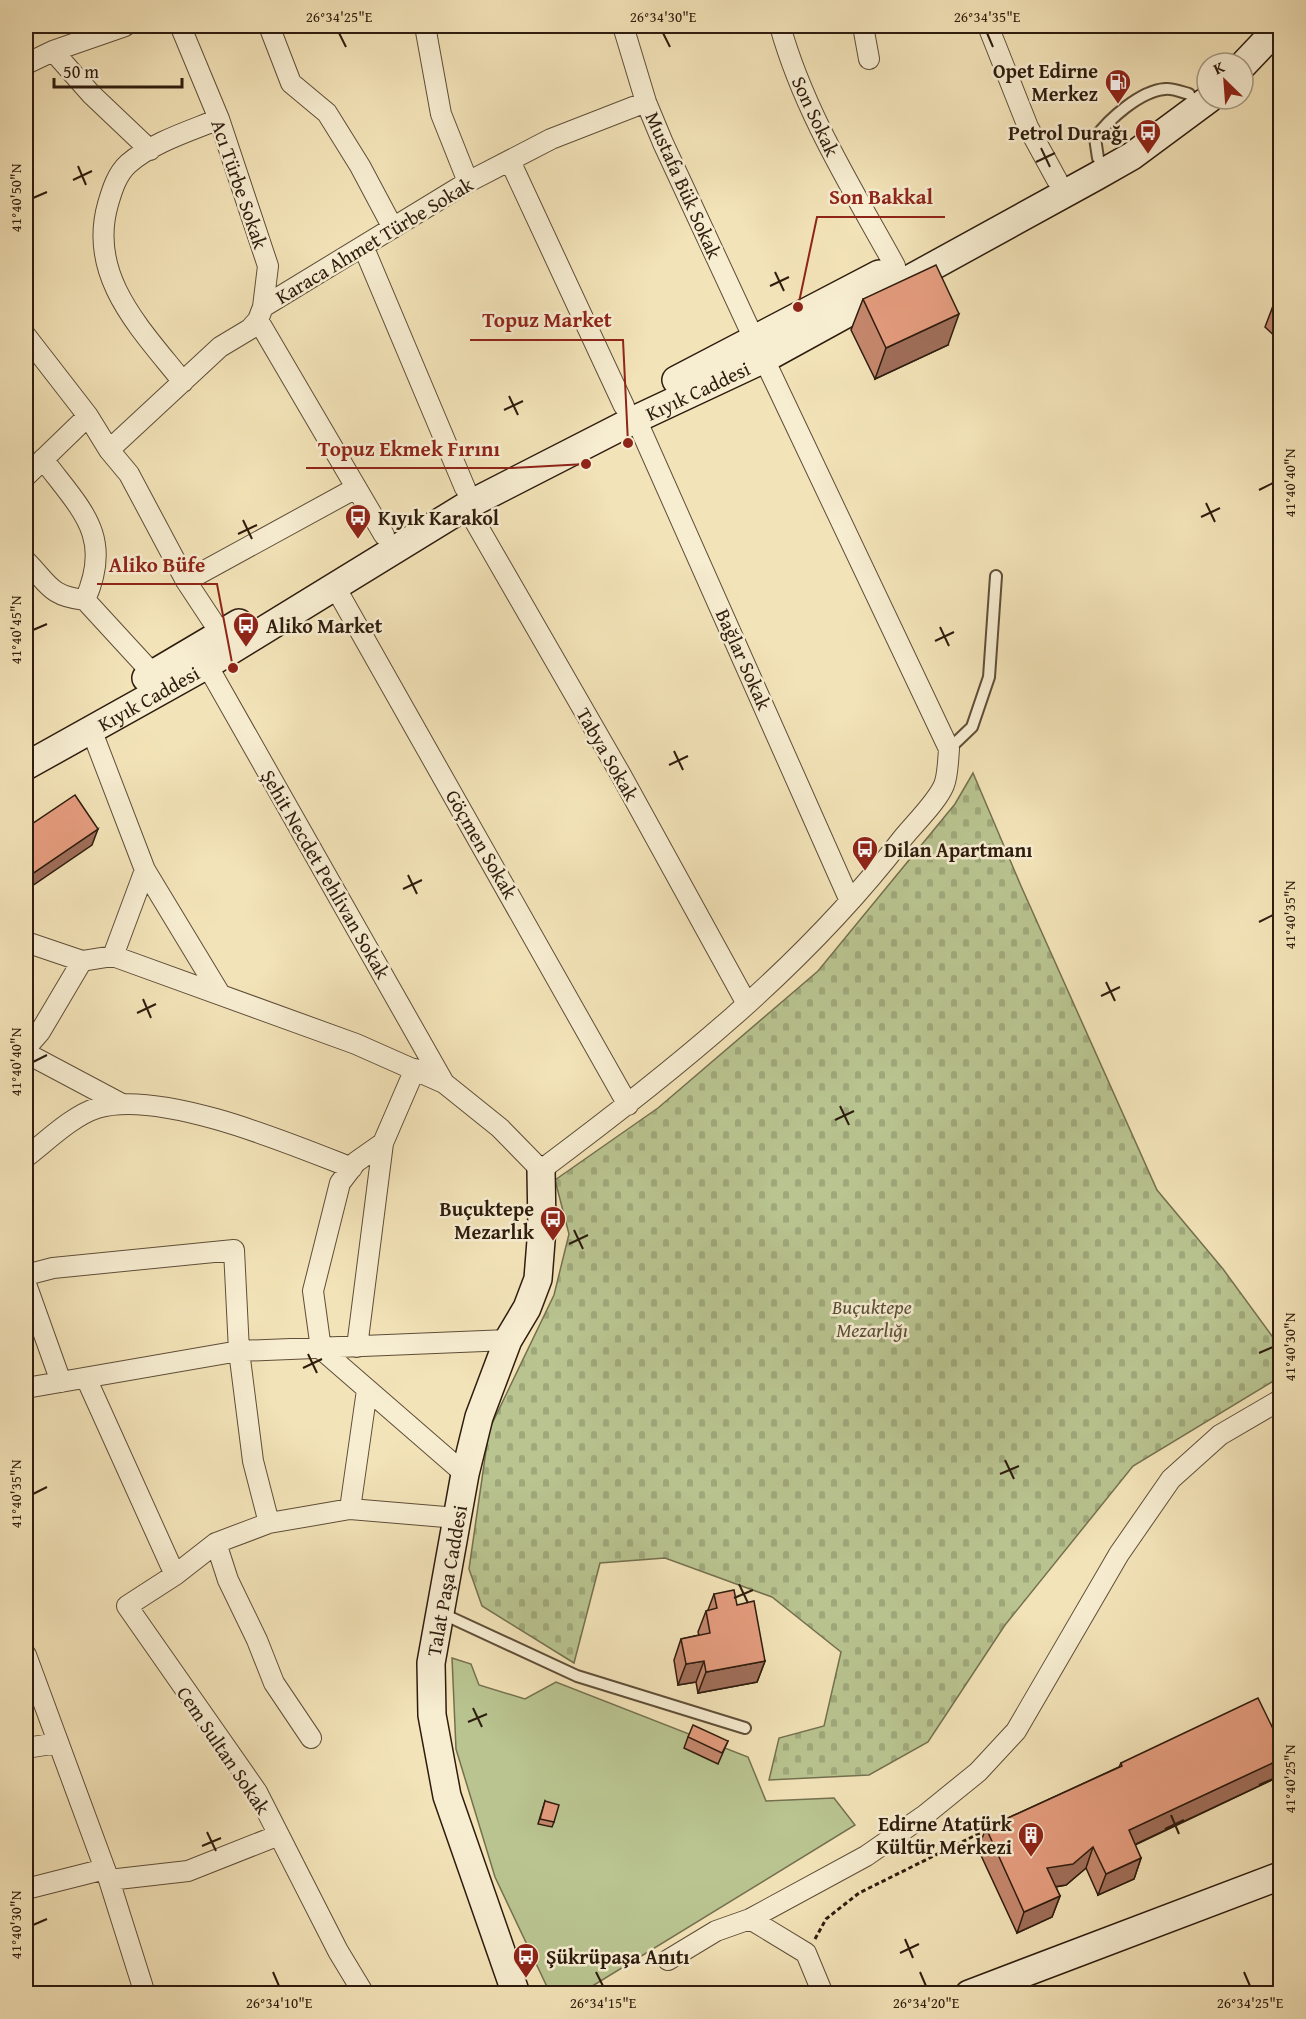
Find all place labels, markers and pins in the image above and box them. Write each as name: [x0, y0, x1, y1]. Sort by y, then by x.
place label: Opet Edirne Merkez: [993, 56, 1098, 108]
fuel station icon: Opet Edirne Merkez: [1103, 67, 1133, 105]
bus stop icon: Petrol Durağı: [1133, 117, 1163, 155]
place label: Petrol Durağı: [1008, 118, 1128, 147]
callout: Son Bakkal: [817, 178, 945, 217]
callout: Topuz Market: [470, 301, 623, 340]
callout: Topuz Ekmek Fırını: [306, 429, 512, 468]
bus stop icon: Kıyık Karakol: [343, 502, 373, 540]
place label: Kıyık Karakol: [378, 503, 499, 532]
callout: Aliko Büfe: [97, 545, 217, 584]
bus stop icon: Aliko Market: [231, 610, 261, 648]
place label: Aliko Market: [266, 611, 383, 640]
bus stop icon: Dilan Apartmanı: [850, 834, 880, 872]
place label: Dilan Apartmanı: [884, 835, 1033, 864]
place label: Buçuktepe Mezarlık: [439, 1194, 535, 1246]
bus stop icon: Buçuktepe Mezarlık: [538, 1204, 568, 1242]
place label: Edirne Atatürk Kültür Merkezi: [876, 1809, 1013, 1861]
building icon: Edirne Atatürk Kültür Merkezi: [1016, 1820, 1046, 1858]
bus stop icon: Şükrüpaşa Anıtı: [511, 1941, 541, 1979]
place label: Şükrüpaşa Anıtı: [546, 1942, 689, 1971]

